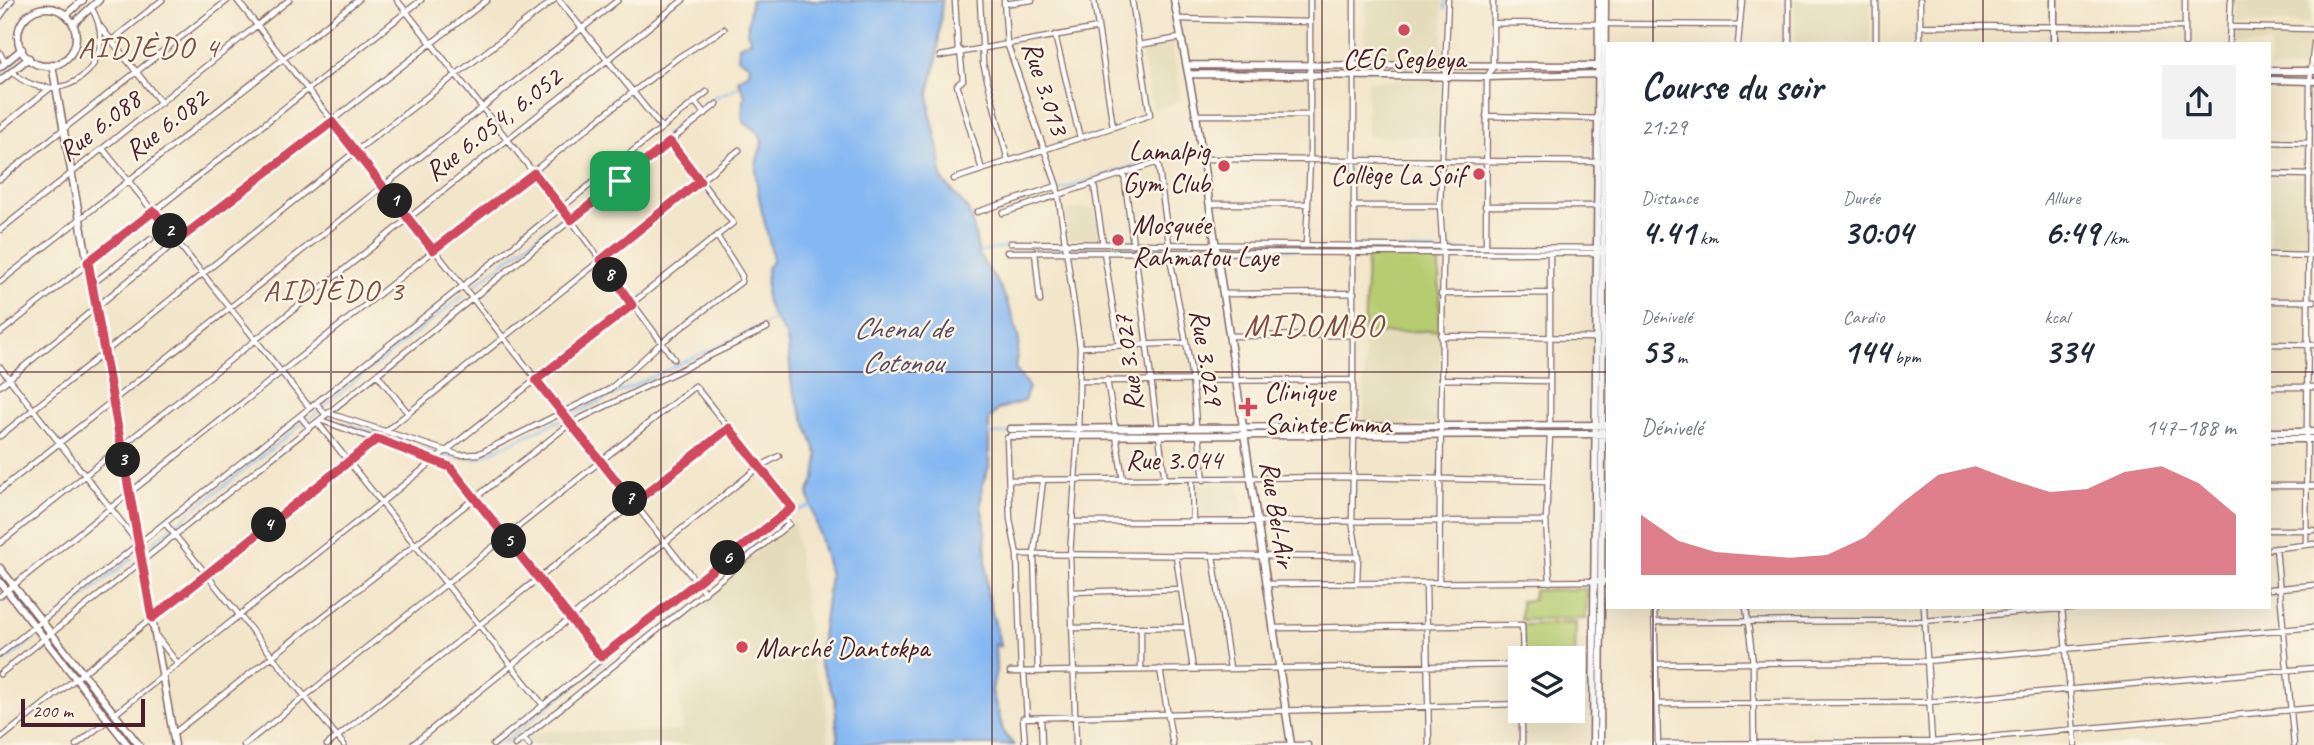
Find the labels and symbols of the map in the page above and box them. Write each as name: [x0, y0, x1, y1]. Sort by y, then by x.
marker: CEG Segbeya: [1396, 22, 1412, 38]
district label: AIDJÈDO 4: [78, 28, 220, 66]
street label: Rue 3.013: [1014, 37, 1078, 142]
place label: CEG Segbeya: [1343, 41, 1468, 76]
street label: Rue 6.054, 6.052: [417, 58, 571, 188]
street label: Rue 6.082: [117, 79, 217, 167]
street label: Rue 6.088: [50, 80, 150, 168]
place label: Lamalpig Gym Club: [1122, 133, 1212, 200]
pin: [590, 151, 650, 211]
place label: Collège La Soif: [1330, 157, 1471, 192]
marker: Lamalpig Gym Club: [1216, 158, 1232, 174]
marker: Collège La Soif: [1471, 166, 1487, 182]
pin: 1: [378, 184, 412, 218]
place label: Mosquée Rahmatou Laye: [1132, 207, 1280, 274]
pin: 2: [152, 214, 188, 248]
marker: Mosquée Rahmatou Laye: [1110, 232, 1126, 248]
pin: 8: [592, 258, 628, 292]
district label: AIDJÈDO 3: [263, 271, 405, 309]
district label: MIDOMBO: [1244, 305, 1385, 346]
street label: Rue 3.029: [1182, 307, 1232, 410]
water label: Chenal de Cotonou: [853, 309, 955, 381]
street label: Rue 3.027: [1105, 312, 1151, 413]
place label: Clinique Sainte Emma: [1264, 374, 1393, 441]
marker: Clinique Sainte Emma: [1238, 397, 1258, 417]
pin: 3: [106, 442, 140, 477]
street label: Rue 3.044: [1126, 442, 1225, 477]
street label: Rue Bel-Air: [1252, 458, 1304, 573]
pin: 7: [612, 482, 648, 516]
pin: 4: [252, 508, 286, 542]
pin: 5: [491, 524, 526, 558]
pin: 6: [710, 540, 746, 576]
place label: Marché Dantokpa: [756, 630, 932, 665]
marker: Marché Dantokpa: [734, 639, 750, 655]
scale bar: [21, 696, 145, 728]

